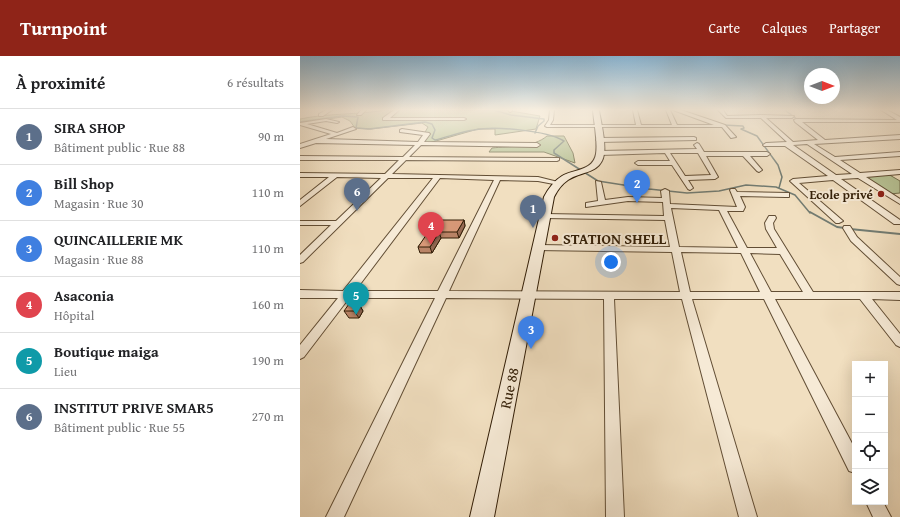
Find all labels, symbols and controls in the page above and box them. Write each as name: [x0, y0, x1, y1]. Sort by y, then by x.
text: Turnpoint: [20, 14, 107, 42]
text: Carte: [708, 18, 740, 38]
text: Calques: [762, 18, 807, 38]
text: Partager: [829, 18, 880, 38]
north arrow: [804, 68, 840, 104]
text: À proximité: [16, 70, 105, 95]
text: 6 résultats: [227, 73, 284, 92]
text: SIRA SHOP: [54, 117, 126, 138]
text: 1: [26, 127, 32, 146]
text: 90 m: [258, 127, 284, 146]
text: Bâtiment public · Rue 88: [54, 138, 185, 157]
pin: 2: [624, 170, 650, 203]
text: Bill Shop: [54, 173, 114, 194]
pin: 6: [344, 178, 370, 211]
text: 2: [26, 183, 32, 202]
text: 110 m: [252, 183, 284, 202]
place label: Ecole privé: [809, 185, 873, 204]
marker: Ecole privé: [876, 189, 886, 199]
text: Magasin · Rue 30: [54, 194, 143, 213]
pin: 1: [520, 195, 546, 228]
pin: 4: [418, 212, 444, 245]
place label: STATION SHELL: [563, 228, 666, 249]
text: QUINCAILLERIE MK: [54, 229, 183, 250]
marker: STATION SHELL: [550, 233, 560, 243]
text: 3: [26, 239, 32, 258]
text: 110 m: [252, 239, 284, 258]
text: Magasin · Rue 88: [54, 250, 143, 269]
your location: [601, 252, 621, 272]
pin: 5: [343, 282, 369, 315]
text: Asaconia: [54, 285, 114, 306]
text: 4: [26, 295, 32, 314]
text: 160 m: [252, 295, 284, 314]
text: Hôpital: [54, 306, 94, 325]
pin: 3: [518, 316, 544, 349]
text: Boutique maiga: [54, 341, 159, 362]
text: 5: [26, 351, 32, 370]
text: 190 m: [252, 351, 284, 370]
map controls: [852, 361, 888, 505]
button: +: [852, 361, 888, 397]
text: Lieu: [54, 362, 77, 381]
street label: Rue 88: [494, 365, 524, 411]
text: INSTITUT PRIVE SMAR5: [54, 397, 214, 418]
button: −: [852, 397, 888, 433]
text: 6: [26, 407, 32, 426]
text: 270 m: [252, 407, 284, 426]
text: Bâtiment public · Rue 55: [54, 418, 185, 437]
button: locate: [852, 433, 888, 469]
button: layers: [852, 469, 888, 505]

